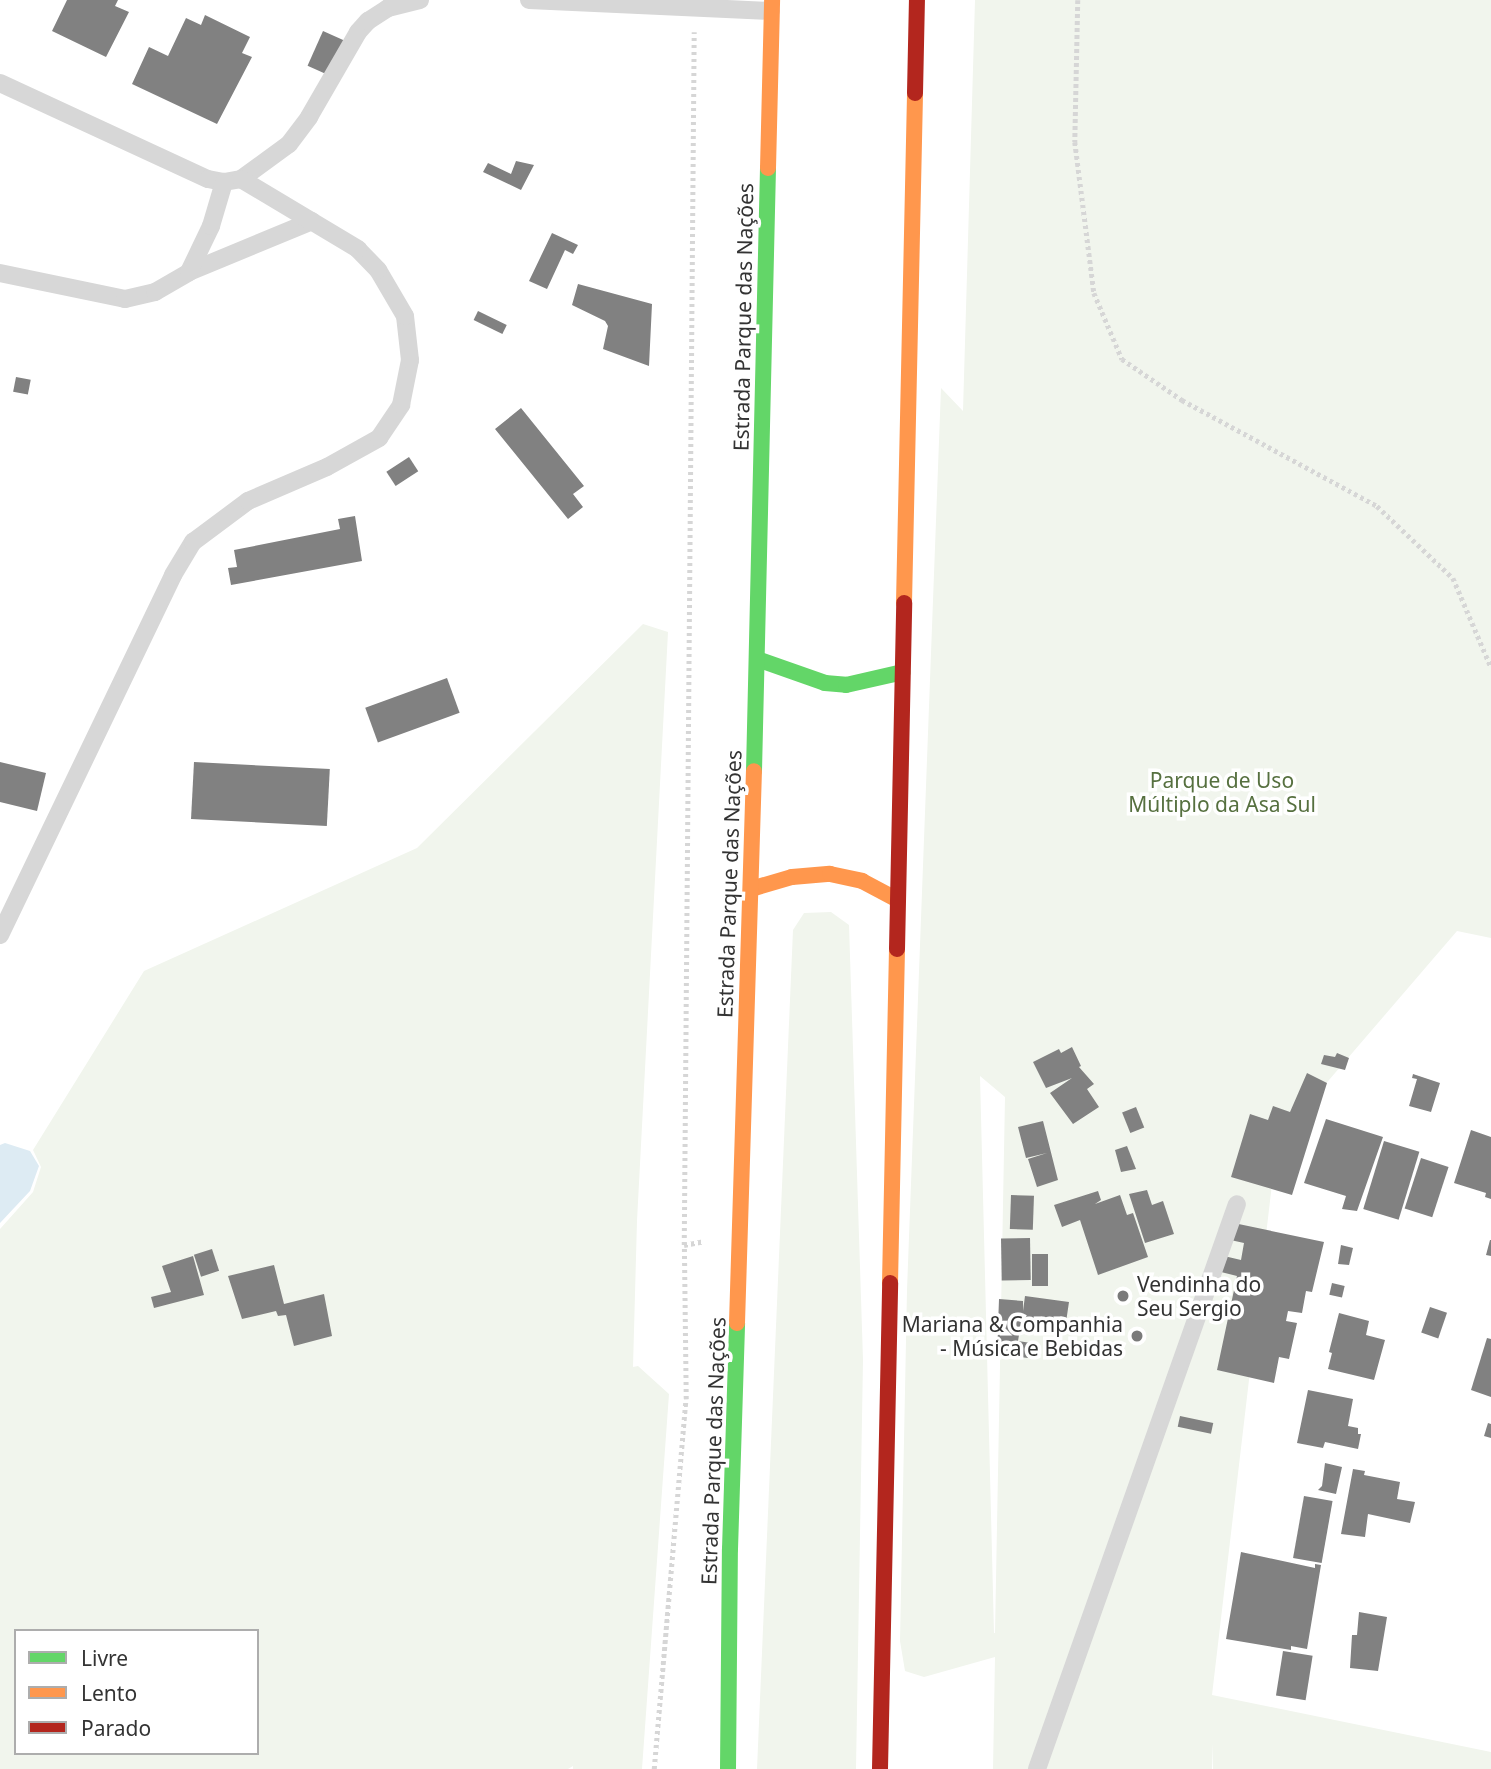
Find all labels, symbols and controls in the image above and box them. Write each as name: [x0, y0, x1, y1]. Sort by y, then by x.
street label: Estrada Parque das Nações: [728, 183, 758, 451]
street label: Estrada Parque das Nações: [712, 750, 746, 1018]
park label: Parque de Uso Múltiplo da Asa Sul: [1128, 767, 1316, 817]
place label: Vendinha do Seu Sergio: [1137, 1271, 1261, 1321]
marker: Vendinha do Seu Sergio: [1115, 1288, 1131, 1304]
place label: Mariana & Companhia - Música e Bebidas: [902, 1311, 1123, 1361]
street label: Estrada Parque das Nações: [696, 1317, 730, 1585]
marker: Mariana & Companhia - Música e Bebidas: [1129, 1328, 1145, 1344]
legend: [14, 1629, 259, 1755]
text: Livre: [81, 1644, 128, 1672]
text: Lento: [81, 1679, 137, 1707]
text: Parado: [81, 1714, 151, 1742]

